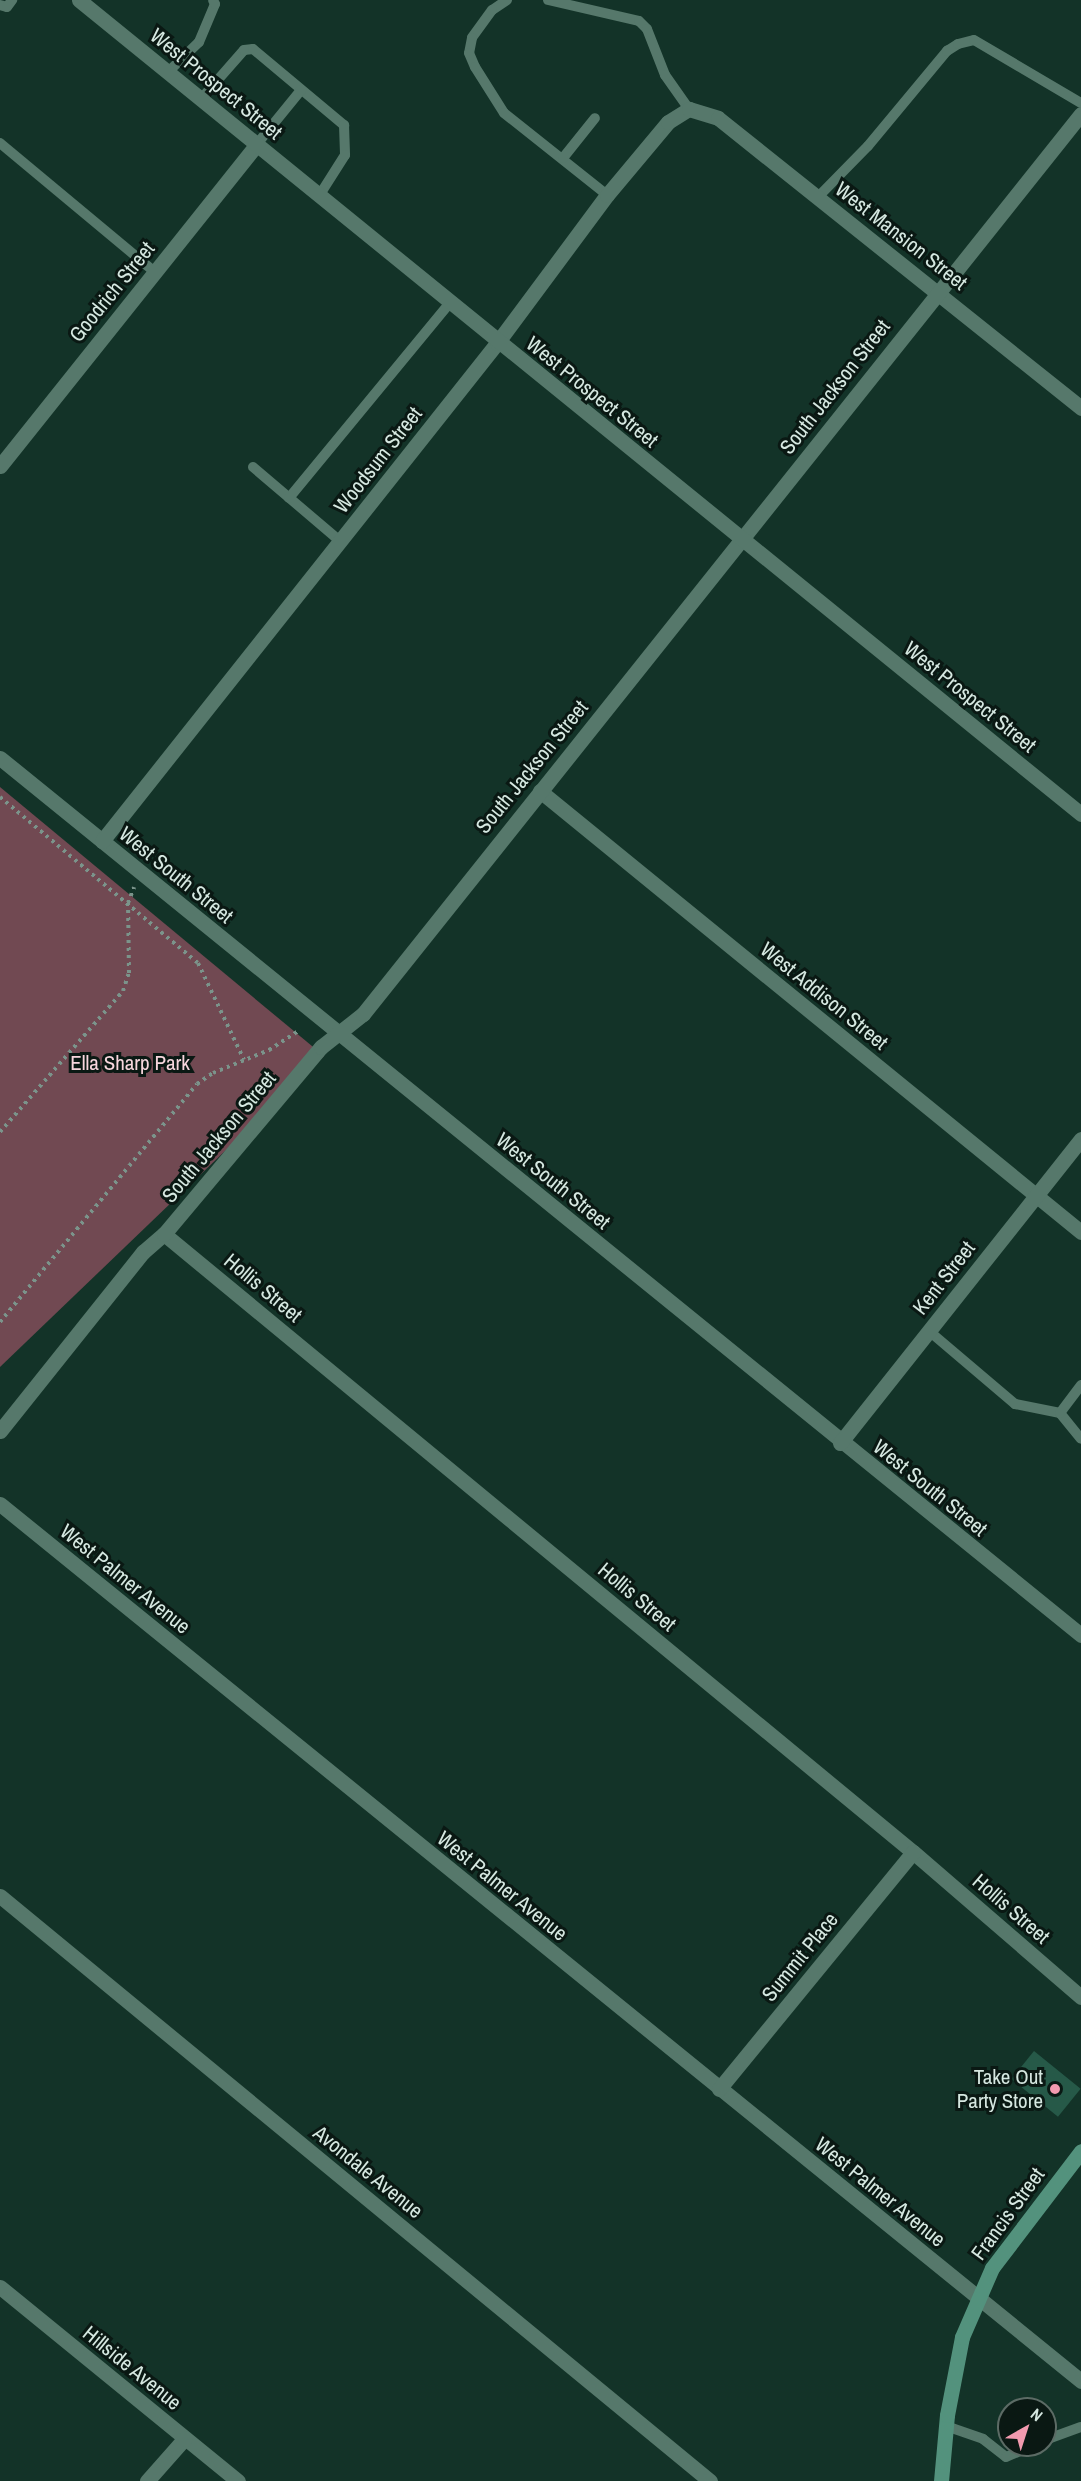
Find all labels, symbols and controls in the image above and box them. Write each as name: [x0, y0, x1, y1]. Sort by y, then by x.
street label: West Prospect Street: [145, 23, 287, 145]
street label: West Mansion Street: [830, 177, 972, 295]
street label: Goodrich Street: [64, 237, 160, 347]
street label: South Jackson Street: [775, 315, 895, 459]
street label: West Prospect Street: [521, 331, 663, 453]
street label: Woodsum Street: [329, 402, 427, 518]
street label: West Prospect Street: [899, 636, 1041, 758]
street label: South Jackson Street: [471, 695, 593, 839]
street label: West South Street: [114, 821, 238, 929]
street label: West Addison Street: [755, 937, 893, 1055]
park label: Ella Sharp Park: [70, 1050, 190, 1076]
street label: South Jackson Street: [157, 1066, 281, 1208]
street label: West South Street: [491, 1127, 615, 1235]
street label: Kent Street: [908, 1236, 980, 1320]
street label: Hollis Street: [219, 1248, 307, 1328]
street label: West South Street: [868, 1434, 992, 1542]
street label: West Palmer Avenue: [54, 1518, 196, 1640]
street label: Hollis Street: [593, 1557, 681, 1637]
street label: West Palmer Avenue: [431, 1825, 573, 1947]
street label: Hollis Street: [967, 1869, 1055, 1949]
street label: Summit Place: [756, 1907, 844, 2007]
place label: Take Out Party Store: [957, 2064, 1043, 2114]
marker: Take Out Party Store: [1048, 2082, 1062, 2096]
street label: Avondale Avenue: [308, 2120, 428, 2224]
street label: West Palmer Avenue: [809, 2131, 951, 2253]
street label: Francis Street: [966, 2163, 1050, 2265]
street label: Hillside Avenue: [77, 2320, 187, 2416]
north arrow: [997, 2397, 1057, 2457]
text: N: [1026, 2403, 1048, 2426]

